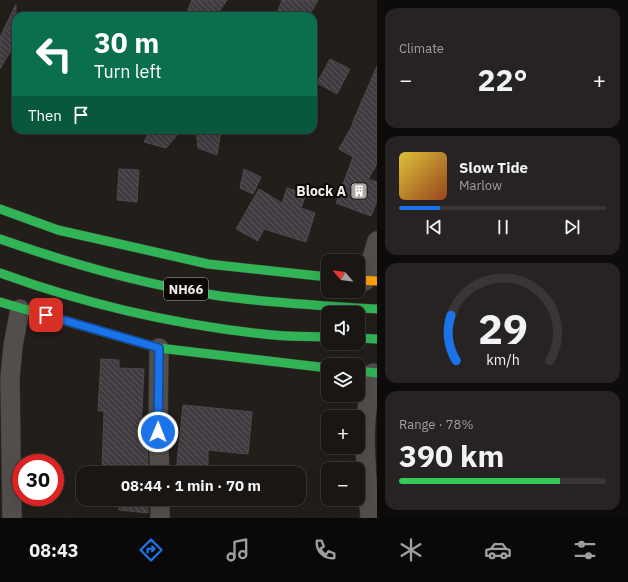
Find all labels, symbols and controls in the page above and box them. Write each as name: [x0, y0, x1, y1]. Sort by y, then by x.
text: 30 m: [94, 24, 159, 61]
icon: left: [28, 28, 80, 80]
text: Climate: [399, 40, 444, 57]
text: Turn left: [94, 60, 162, 83]
text: 22°: [477, 60, 528, 99]
text: −: [399, 65, 412, 94]
text: +: [593, 65, 606, 94]
icon: arrive: [70, 104, 92, 126]
text: Then: [28, 106, 62, 125]
text: Slow Tide: [459, 158, 528, 177]
text: Marlow: [459, 177, 502, 194]
building icon: Block A: [349, 181, 369, 201]
place label: Block A: [296, 182, 346, 200]
icon: previous: [423, 216, 445, 238]
icon: pause: [492, 216, 514, 238]
icon: next: [561, 216, 583, 238]
north arrow: [321, 254, 365, 298]
map controls: [321, 254, 365, 506]
road number: NH66: [164, 278, 208, 300]
pin: [29, 298, 63, 332]
text: 29: [478, 301, 527, 355]
icon: arrive: [35, 304, 57, 326]
button: sound: [321, 306, 365, 350]
text: km/h: [486, 349, 519, 368]
button: layers: [321, 358, 365, 402]
button: +: [321, 410, 365, 454]
position arrow: [137, 411, 179, 453]
text: Range · 78%: [399, 416, 473, 433]
text: 390 km: [399, 436, 504, 475]
speed limit sign: 30: [12, 454, 64, 506]
button: −: [321, 462, 365, 506]
text: 08:44 · 1 min · 70 m: [121, 476, 261, 495]
icon: directions: [137, 536, 165, 564]
icon: music: [224, 536, 252, 564]
icon: phone: [311, 536, 339, 564]
icon: climate: [397, 536, 425, 564]
icon: car: [484, 536, 512, 564]
icon: filters: [571, 536, 599, 564]
text: 08:43: [29, 539, 78, 562]

